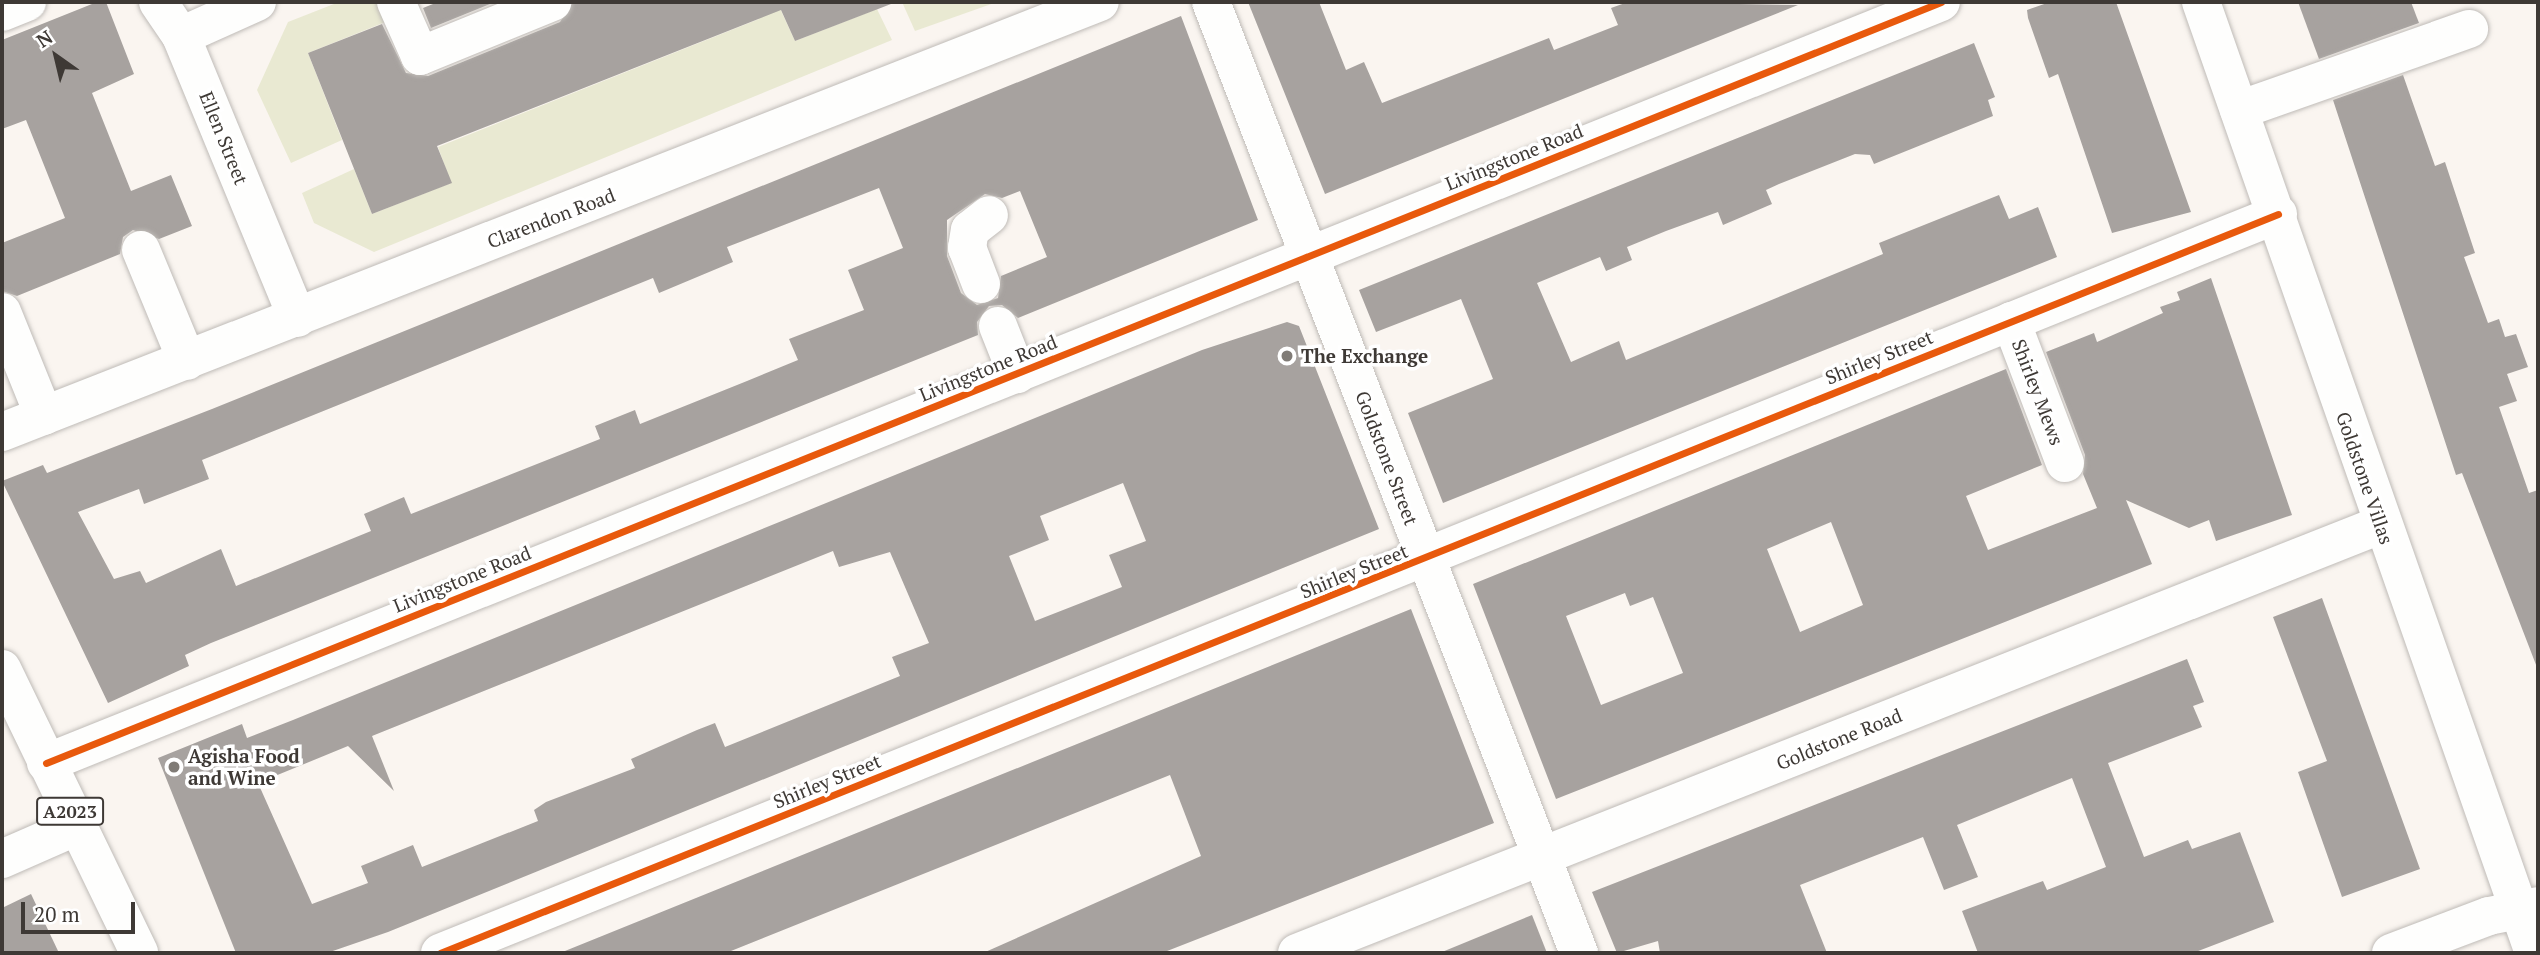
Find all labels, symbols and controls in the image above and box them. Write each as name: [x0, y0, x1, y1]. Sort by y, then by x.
north arrow: [21, 21, 91, 91]
text: N: [31, 24, 57, 53]
street label: Ellen Street: [195, 88, 253, 188]
street label: Livingstone Road: [1442, 119, 1586, 195]
street label: Clarendon Road: [484, 183, 618, 253]
street label: Shirley Street: [1822, 325, 1936, 389]
street label: Livingstone Road: [916, 330, 1060, 406]
street label: Shirley Mews: [2007, 336, 2069, 448]
place label: The Exchange: [1301, 345, 1428, 367]
marker: The Exchange: [1279, 348, 1295, 364]
street label: Goldstone Street: [1351, 388, 1423, 528]
street label: Goldstone Villas: [2332, 409, 2398, 547]
street label: Shirley Street: [1297, 539, 1411, 603]
street label: Livingstone Road: [390, 541, 534, 617]
street label: Goldstone Road: [1773, 703, 1905, 775]
place label: Agisha Food and Wine: [188, 745, 300, 789]
street label: Shirley Street: [770, 749, 884, 813]
marker: Agisha Food and Wine: [166, 759, 182, 775]
road number: A2023: [35, 796, 105, 826]
scale bar: [24, 888, 138, 932]
text: 20 m: [34, 900, 80, 928]

